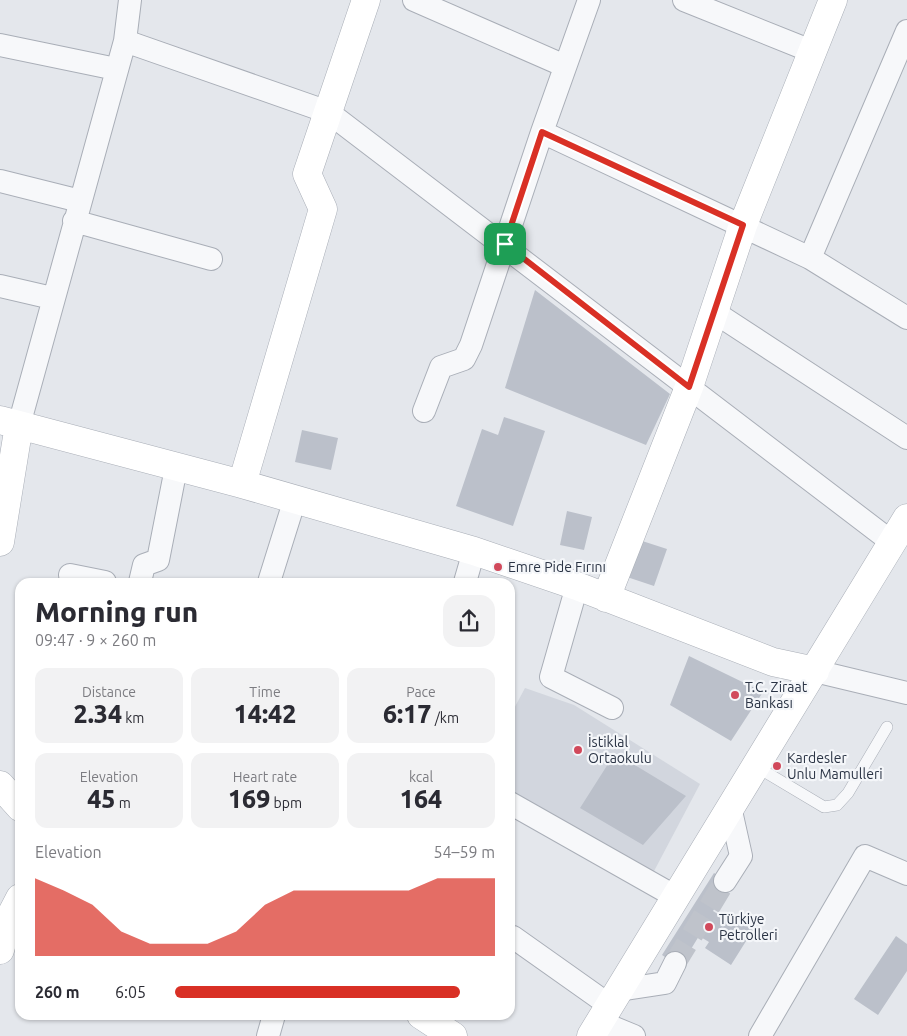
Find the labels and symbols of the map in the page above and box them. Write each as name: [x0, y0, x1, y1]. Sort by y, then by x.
pin: [484, 223, 526, 265]
place label: Emre Pide Fırını: [508, 559, 606, 575]
marker: Emre Pide Fırını: [492, 561, 504, 573]
place label: T.C. Ziraat Bankası: [745, 679, 808, 711]
marker: T.C. Ziraat Bankası: [729, 689, 741, 701]
place label: İstiklal Ortaokulu: [588, 734, 652, 766]
marker: İstiklal Ortaokulu: [572, 744, 584, 756]
place label: Kardesler Unlu Mamulleri: [787, 750, 883, 782]
marker: Kardesler Unlu Mamulleri: [771, 760, 783, 772]
place label: Türkiye Petrolleri: [719, 911, 778, 943]
marker: Türkiye Petrolleri: [703, 921, 715, 933]

